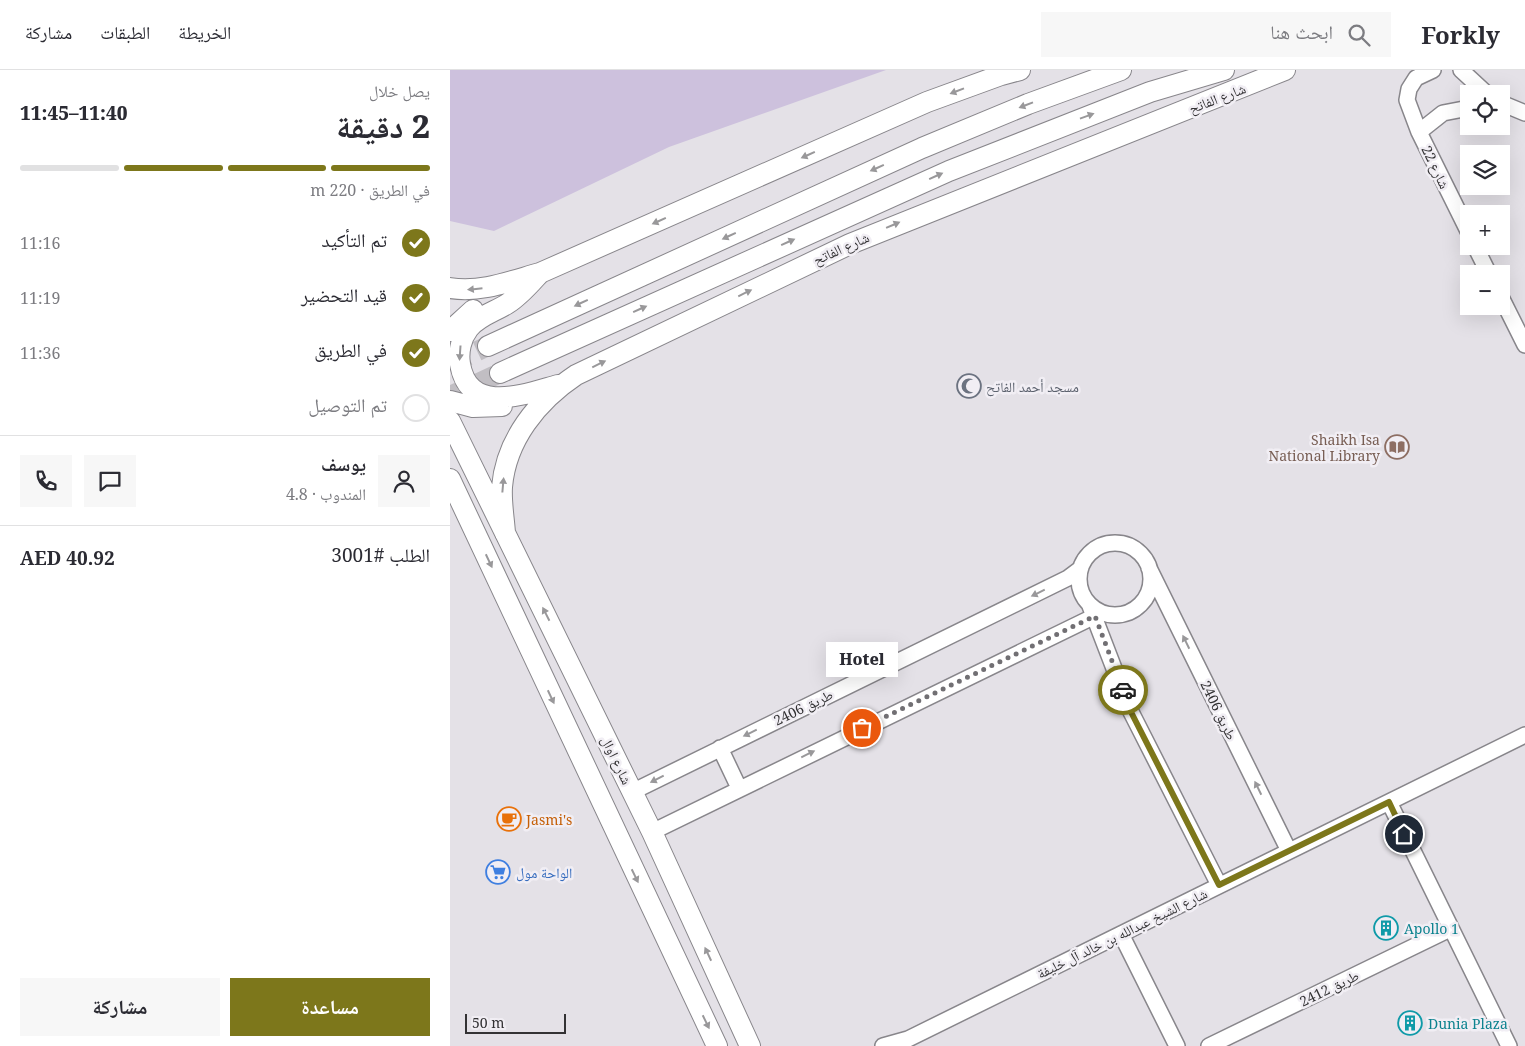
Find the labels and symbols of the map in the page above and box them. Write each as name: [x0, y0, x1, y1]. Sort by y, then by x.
street label: شارع الفاتح: [1186, 78, 1249, 118]
one-way arrow: [949, 87, 964, 95]
one-way arrow: [1019, 101, 1033, 109]
one-way arrow: [1080, 112, 1095, 120]
street label: شارع 22: [1416, 142, 1455, 192]
one-way arrow: [801, 151, 815, 159]
one-way arrow: [870, 165, 884, 173]
one-way arrow: [929, 172, 943, 180]
one-way arrow: [652, 217, 666, 225]
one-way arrow: [886, 221, 900, 229]
street label: شارع الفاتح: [810, 227, 873, 270]
one-way arrow: [722, 232, 736, 240]
one-way arrow: [781, 238, 795, 246]
one-way arrow: [466, 285, 482, 293]
one-way arrow: [738, 289, 752, 297]
one-way arrow: [574, 300, 588, 308]
one-way arrow: [633, 305, 647, 313]
one-way arrow: [456, 345, 464, 361]
one-way arrow: [592, 359, 606, 367]
mosque icon: مسجد أحمد الفاتح: [956, 373, 982, 399]
place label: مسجد أحمد الفاتح: [986, 377, 1079, 397]
place label: Shaikh Isa National Library: [1269, 430, 1380, 465]
library icon: Shaikh Isa National Library: [1384, 434, 1410, 460]
one-way arrow: [499, 477, 507, 493]
one-way arrow: [484, 554, 493, 569]
one-way arrow: [1031, 589, 1045, 597]
one-way arrow: [542, 607, 550, 621]
one-way arrow: [1182, 635, 1190, 649]
callout: Hotel: [826, 643, 898, 678]
courier: [1098, 665, 1148, 715]
street label: طريق 2406: [1196, 677, 1241, 743]
street label: طريق 2406: [770, 685, 836, 730]
one-way arrow: [548, 690, 556, 704]
pin: [841, 707, 883, 749]
one-way arrow: [743, 729, 758, 737]
street label: شارع اوال: [596, 733, 637, 788]
one-way arrow: [801, 750, 815, 758]
one-way arrow: [650, 775, 664, 783]
one-way arrow: [1254, 781, 1262, 795]
cafe icon: Jasmi's: [496, 806, 522, 832]
place label: Jasmi's: [525, 810, 572, 829]
pin: [1383, 813, 1425, 855]
supermarket icon: الواحة مول: [485, 859, 511, 885]
place label: الواحة مول: [516, 863, 572, 882]
one-way arrow: [631, 868, 640, 883]
street label: شارع الشيخ عبدالله بن خالد آل خليفة: [1034, 883, 1211, 983]
building icon: Apollo 1: [1373, 915, 1399, 941]
place label: Apollo 1: [1404, 919, 1459, 938]
one-way arrow: [704, 947, 712, 961]
street label: طريق 2412: [1296, 966, 1362, 1011]
building icon: Dunia Plaza: [1397, 1010, 1423, 1036]
scale bar: [465, 1011, 566, 1034]
place label: Dunia Plaza: [1428, 1014, 1508, 1033]
one-way arrow: [702, 1015, 710, 1029]

